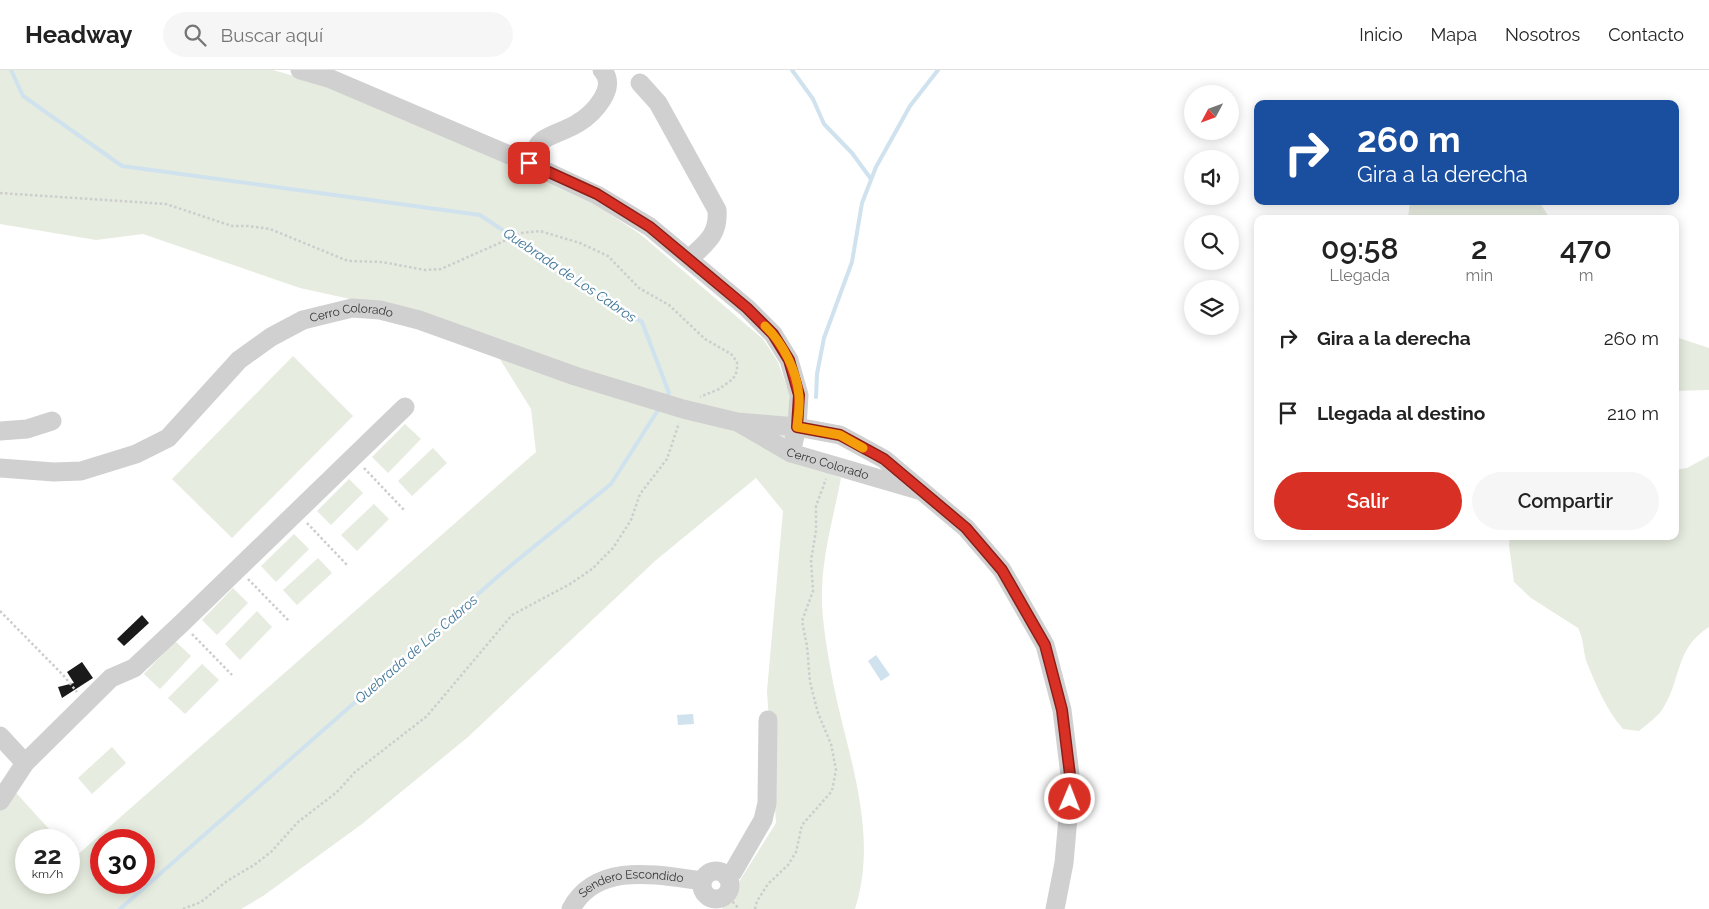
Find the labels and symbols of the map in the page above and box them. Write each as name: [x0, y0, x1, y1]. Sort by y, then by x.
north arrow: [1184, 85, 1239, 140]
pin: [508, 142, 550, 184]
water label: Quebrada de Los Cabros: [500, 224, 640, 326]
street label: Cerro Colorado: [308, 301, 395, 325]
street label: Cerro Colorado: [784, 445, 870, 482]
water label: Quebrada de Los Cabros: [352, 591, 481, 707]
position arrow: [1043, 772, 1095, 824]
speed limit sign: 30: [90, 829, 155, 894]
street label: Sendero Escondido: [576, 867, 685, 900]

